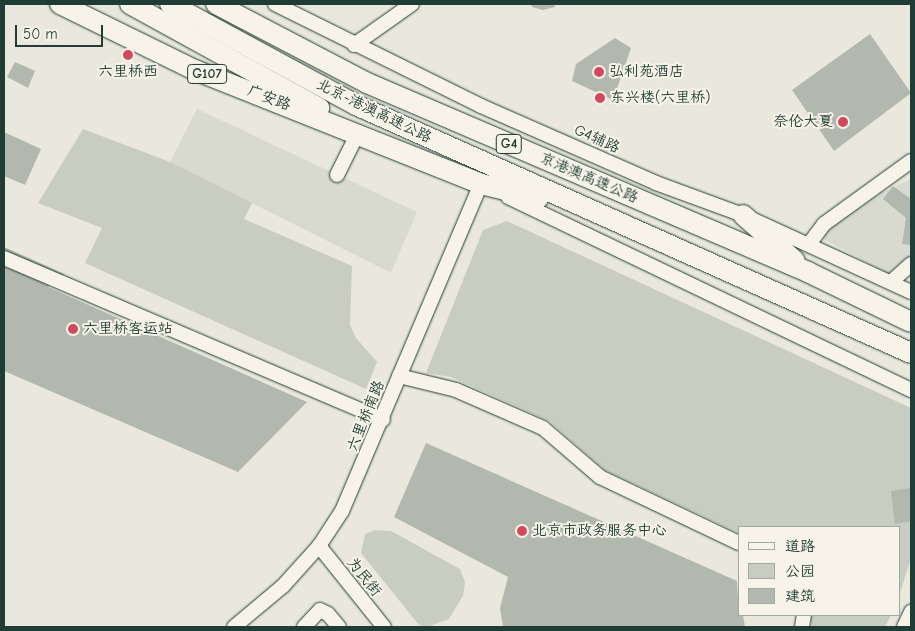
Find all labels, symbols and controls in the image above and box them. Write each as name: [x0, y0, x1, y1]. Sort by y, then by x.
scale bar: [18, 15, 105, 47]
text: 50 m: [23, 25, 58, 43]
marker: 六里桥西: [122, 49, 134, 61]
road number: G107: [187, 62, 227, 86]
place label: 六里桥西: [98, 63, 158, 81]
place label: 弘利苑酒店: [609, 63, 684, 81]
marker: 弘利苑酒店: [593, 66, 605, 78]
street label: 北京-港澳高速公路: [313, 75, 435, 147]
street label: 广安路: [245, 82, 293, 114]
place label: 东兴楼(六里桥): [610, 89, 710, 107]
marker: 东兴楼(六里桥): [594, 92, 606, 104]
place label: 奈伦大夏: [773, 113, 833, 131]
marker: 奈伦大夏: [837, 116, 849, 128]
street label: G4辅路: [571, 121, 623, 157]
road number: G4: [495, 132, 523, 156]
street label: 京港澳高速公路: [537, 149, 641, 207]
place label: 六里桥客运站: [83, 320, 173, 338]
marker: 六里桥客运站: [67, 323, 79, 335]
street label: 六里桥南路: [344, 378, 388, 454]
place label: 北京市政务服务中心: [532, 522, 667, 540]
marker: 北京市政务服务中心: [516, 525, 528, 537]
legend: [738, 526, 900, 616]
text: 道路: [785, 537, 815, 555]
street label: 为民街: [343, 554, 385, 600]
text: 公园: [785, 562, 815, 580]
text: 建筑: [785, 587, 815, 605]

